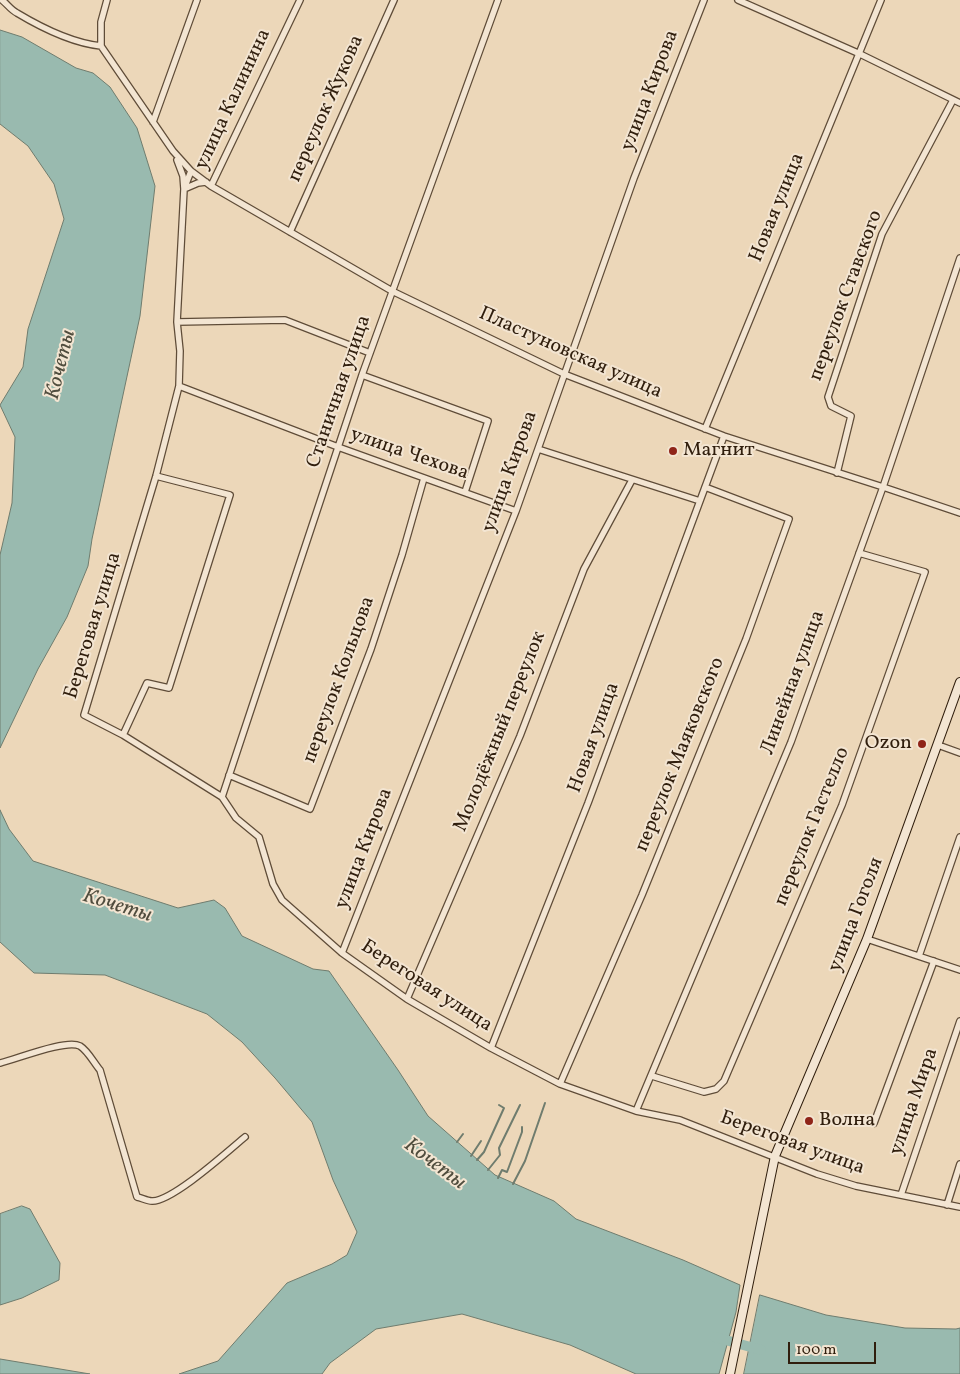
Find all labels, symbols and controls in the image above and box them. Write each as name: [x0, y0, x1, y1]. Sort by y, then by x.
street label: улица Калинина: [191, 26, 277, 174]
street label: улица Кирова: [617, 27, 685, 155]
street label: переулок Жукова: [284, 32, 370, 186]
street label: Новая улица: [745, 150, 811, 266]
street label: переулок Ставского: [805, 207, 889, 385]
street label: Пластуновская улица: [475, 303, 665, 405]
street label: Станичная улица: [303, 313, 377, 471]
water label: Кочеты: [41, 327, 83, 403]
street label: улица Кирова: [478, 408, 544, 536]
street label: улица Чехова: [347, 423, 471, 487]
place label: Магнит: [683, 439, 755, 463]
marker: Магнит: [667, 445, 679, 457]
street label: Береговая улица: [60, 550, 128, 702]
street label: переулок Кольцова: [299, 593, 381, 767]
street label: Линейная улица: [757, 608, 831, 758]
street label: Молодёжный переулок: [450, 628, 552, 836]
street label: переулок Маяковского: [631, 654, 731, 856]
street label: Новая улица: [564, 679, 626, 797]
place label: Ozon: [865, 732, 912, 756]
marker: Ozon: [916, 738, 928, 750]
street label: переулок Гастелло: [770, 744, 856, 910]
street label: улица Кирова: [331, 785, 399, 913]
street label: улица Гоголя: [824, 854, 890, 976]
water label: Кочеты: [79, 885, 155, 929]
street label: Береговая улица: [356, 936, 496, 1038]
street label: улица Мира: [885, 1045, 945, 1159]
street label: Береговая улица: [716, 1107, 868, 1181]
place label: Волна: [819, 1109, 875, 1133]
marker: Волна: [803, 1115, 815, 1127]
water label: Кочеты: [398, 1134, 470, 1196]
scale bar: [790, 1332, 878, 1364]
text: 100 m: [796, 1340, 836, 1361]

